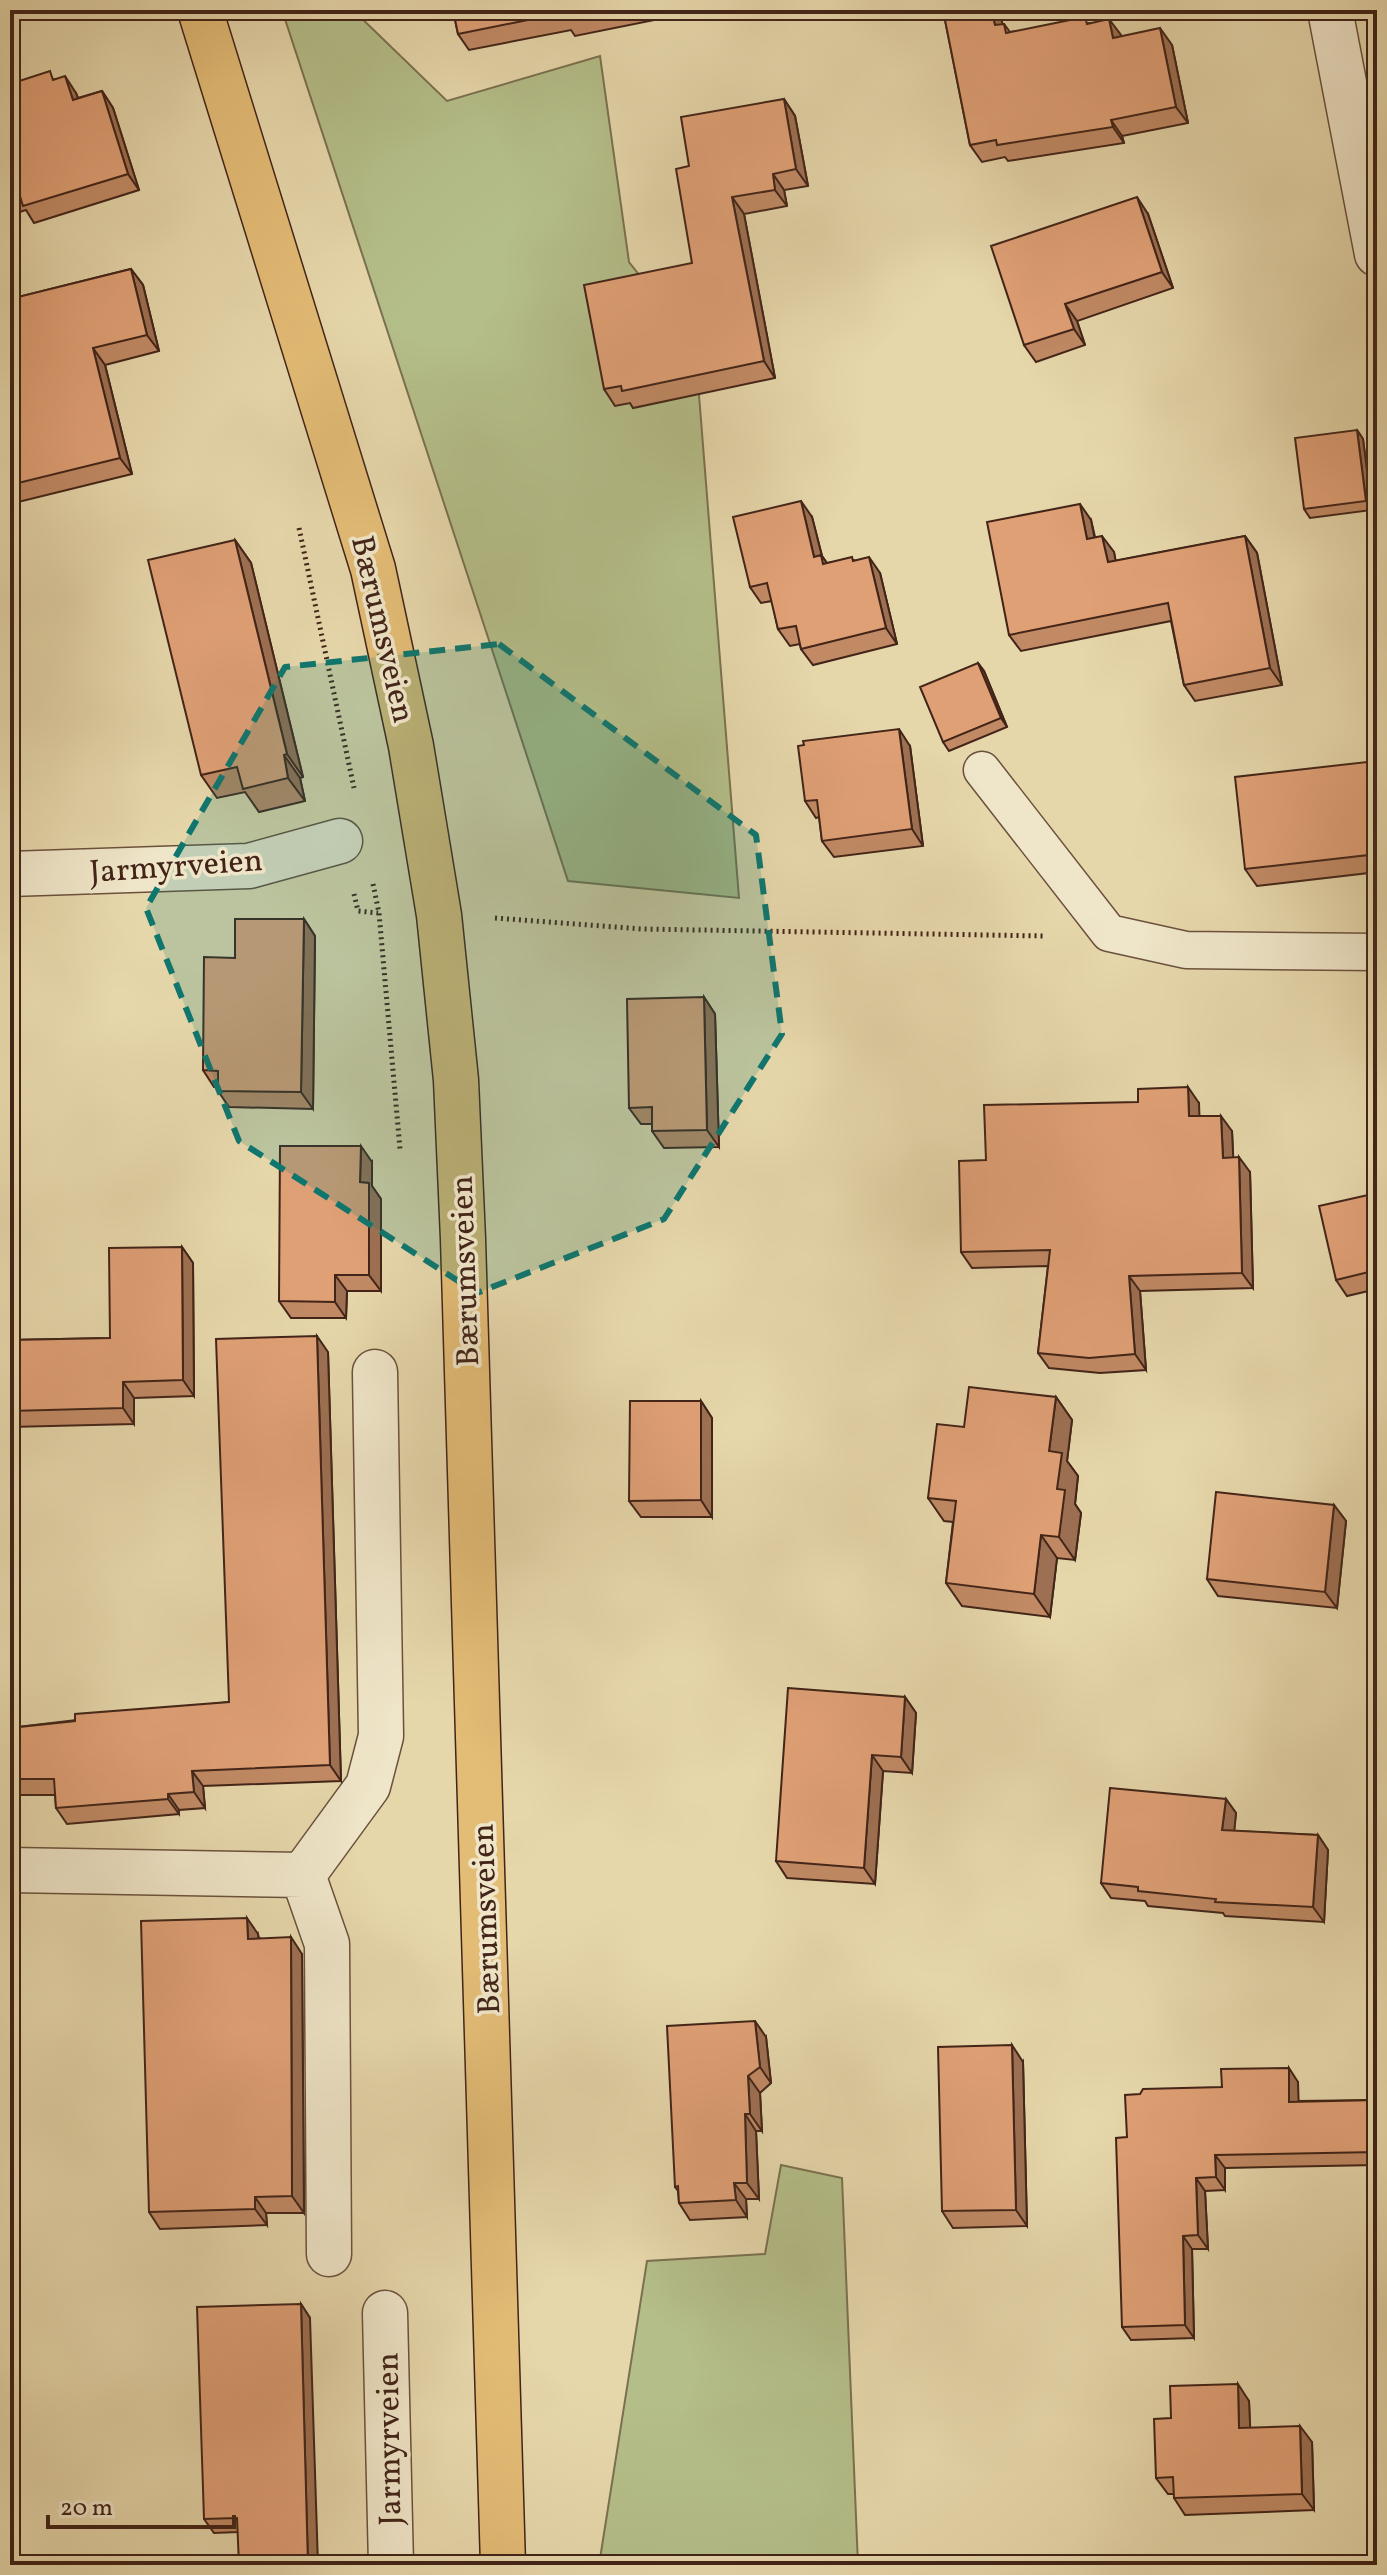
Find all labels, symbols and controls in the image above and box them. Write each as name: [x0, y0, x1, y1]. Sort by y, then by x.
street label: Bærumsveien: [338, 532, 424, 728]
street label: Jarmyrveien: [88, 840, 264, 896]
street label: Bærumsveien: [442, 1175, 492, 1367]
street label: Bærumsveien: [463, 1823, 513, 2015]
street label: Jarmyrveien: [367, 2352, 415, 2526]
scale bar: [48, 2479, 234, 2529]
text: 20 m: [60, 2492, 113, 2526]

